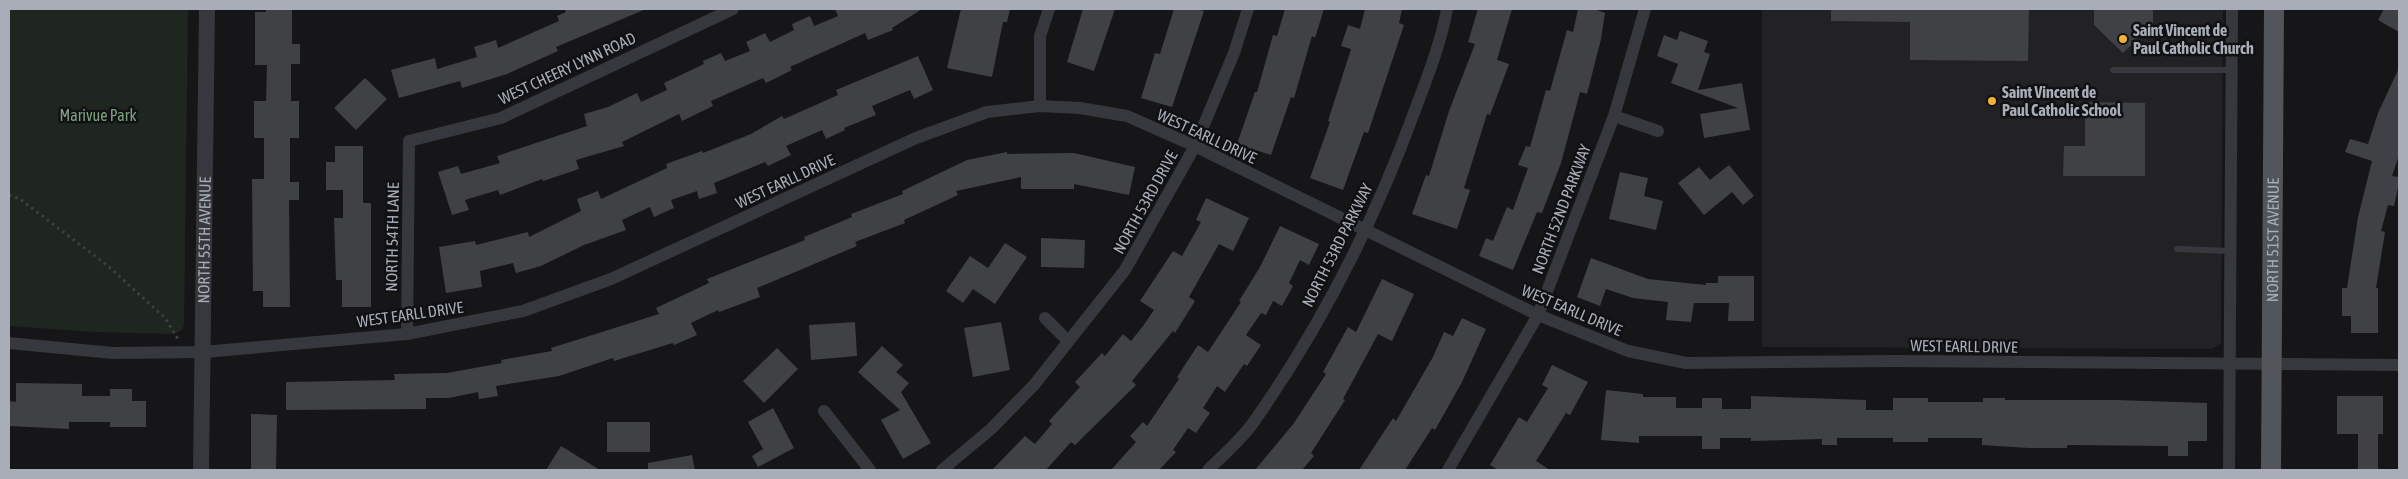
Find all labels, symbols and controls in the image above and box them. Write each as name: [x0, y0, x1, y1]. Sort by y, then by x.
place label: Saint Vincent de Paul Catholic Church: [2133, 21, 2254, 57]
street label: WEST CHEERY LYNN ROAD: [496, 28, 638, 108]
marker: Saint Vincent de Paul Catholic Church: [2117, 33, 2129, 45]
place label: Saint Vincent de Paul Catholic School: [2002, 83, 2122, 119]
marker: Saint Vincent de Paul Catholic School: [1986, 95, 1998, 107]
street label: WEST EARLL DRIVE: [1155, 105, 1260, 167]
park label: Marivue Park: [59, 106, 137, 124]
street label: NORTH 52ND PARKWAY: [1528, 141, 1594, 276]
street label: NORTH 53RD DRIVE: [1109, 147, 1181, 257]
street label: WEST EARLL DRIVE: [733, 150, 838, 212]
street label: NORTH 55TH AVENUE: [194, 176, 214, 304]
street label: NORTH 51ST AVENUE: [2263, 178, 2282, 302]
street label: NORTH 53RD PARKWAY: [1298, 180, 1376, 310]
street label: NORTH 54TH LANE: [382, 182, 402, 292]
street label: WEST EARLL DRIVE: [1519, 281, 1625, 339]
street label: WEST EARLL DRIVE: [356, 298, 465, 330]
street label: WEST EARLL DRIVE: [1910, 336, 2018, 356]

